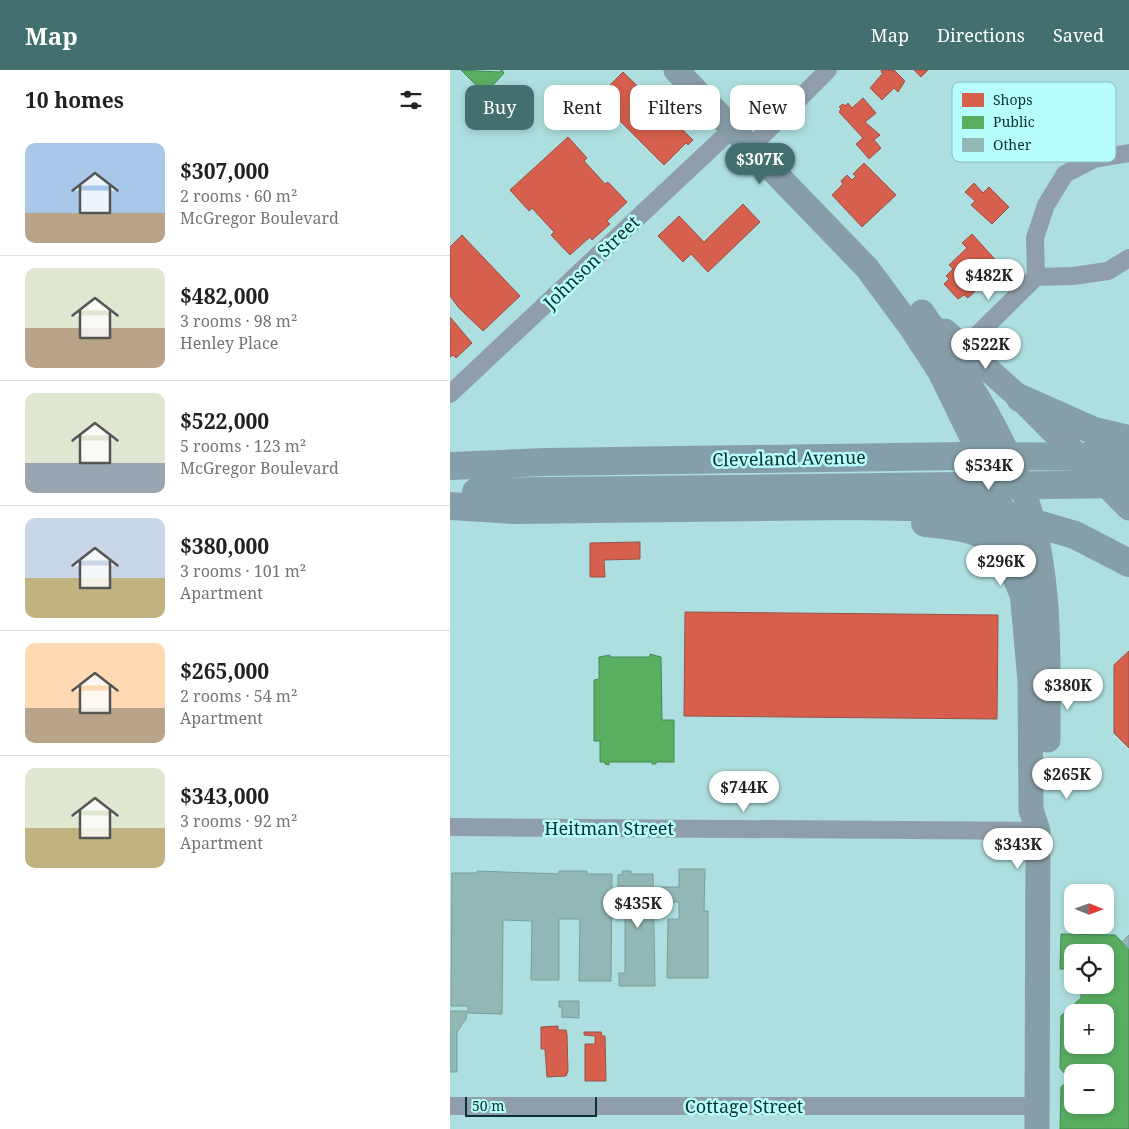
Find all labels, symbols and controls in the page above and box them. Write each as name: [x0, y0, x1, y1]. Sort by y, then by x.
text: Map: [25, 19, 78, 52]
text: Map: [871, 23, 909, 47]
text: Directions: [937, 23, 1025, 47]
text: Saved: [1053, 23, 1104, 47]
legend: [952, 82, 1116, 162]
chip: Buy: [465, 85, 534, 130]
chip: Rent: [544, 85, 620, 130]
chip: Filters: [630, 85, 720, 130]
chip: New: [730, 85, 805, 130]
text: 10 homes: [25, 86, 124, 114]
icon: filters: [397, 86, 425, 114]
text: Shops: [993, 90, 1033, 109]
text: Public: [993, 112, 1035, 131]
text: Other: [993, 135, 1032, 154]
pin: $307K: [725, 142, 795, 185]
text: $307K: [736, 148, 784, 170]
text: $307,000: [180, 157, 269, 185]
icon: home: [65, 163, 125, 223]
text: 2 rooms · 60 m²: [180, 185, 297, 207]
text: McGregor Boulevard: [180, 207, 339, 229]
street label: Johnson Street: [537, 210, 644, 315]
pin: $482K: [954, 258, 1024, 301]
text: $482K: [965, 264, 1013, 286]
text: $482,000: [180, 282, 269, 310]
icon: home: [65, 288, 125, 348]
text: 3 rooms · 98 m²: [180, 310, 297, 332]
pin: $522K: [951, 328, 1021, 370]
text: Henley Place: [180, 332, 278, 354]
text: $522K: [962, 333, 1010, 355]
text: $522,000: [180, 407, 269, 435]
icon: home: [65, 413, 125, 473]
text: 5 rooms · 123 m²: [180, 435, 306, 457]
street label: Cleveland Avenue: [712, 445, 866, 471]
pin: $534K: [954, 448, 1024, 491]
text: $534K: [965, 454, 1013, 476]
text: McGregor Boulevard: [180, 457, 339, 479]
text: $380,000: [180, 532, 269, 560]
icon: home: [65, 538, 125, 598]
pin: $296K: [966, 544, 1036, 587]
text: $296K: [977, 550, 1025, 572]
text: 3 rooms · 101 m²: [180, 560, 306, 582]
text: Apartment: [180, 582, 263, 604]
text: $265,000: [180, 657, 269, 685]
icon: home: [65, 663, 125, 723]
pin: $380K: [1033, 668, 1103, 711]
text: $380K: [1044, 674, 1092, 696]
text: 2 rooms · 54 m²: [180, 685, 297, 707]
text: Apartment: [180, 707, 263, 729]
pin: $265K: [1032, 758, 1102, 800]
text: $265K: [1043, 763, 1091, 785]
pin: $744K: [709, 770, 779, 813]
text: $744K: [720, 776, 768, 798]
text: $343,000: [180, 782, 269, 810]
icon: home: [65, 788, 125, 848]
text: 3 rooms · 92 m²: [180, 810, 297, 832]
street label: Heitman Street: [544, 816, 674, 840]
pin: $343K: [983, 828, 1053, 870]
text: Apartment: [180, 832, 263, 854]
text: $343K: [994, 833, 1042, 855]
north arrow: [1064, 884, 1114, 934]
map controls: [1064, 884, 1114, 1114]
pin: $435K: [603, 886, 673, 929]
text: $435K: [614, 892, 662, 914]
button: locate: [1064, 944, 1114, 994]
button: +: [1064, 1004, 1114, 1054]
button: −: [1064, 1064, 1114, 1114]
scale bar: [465, 1094, 598, 1117]
street label: Cottage Street: [685, 1094, 803, 1118]
text: 50 m: [472, 1096, 505, 1115]

